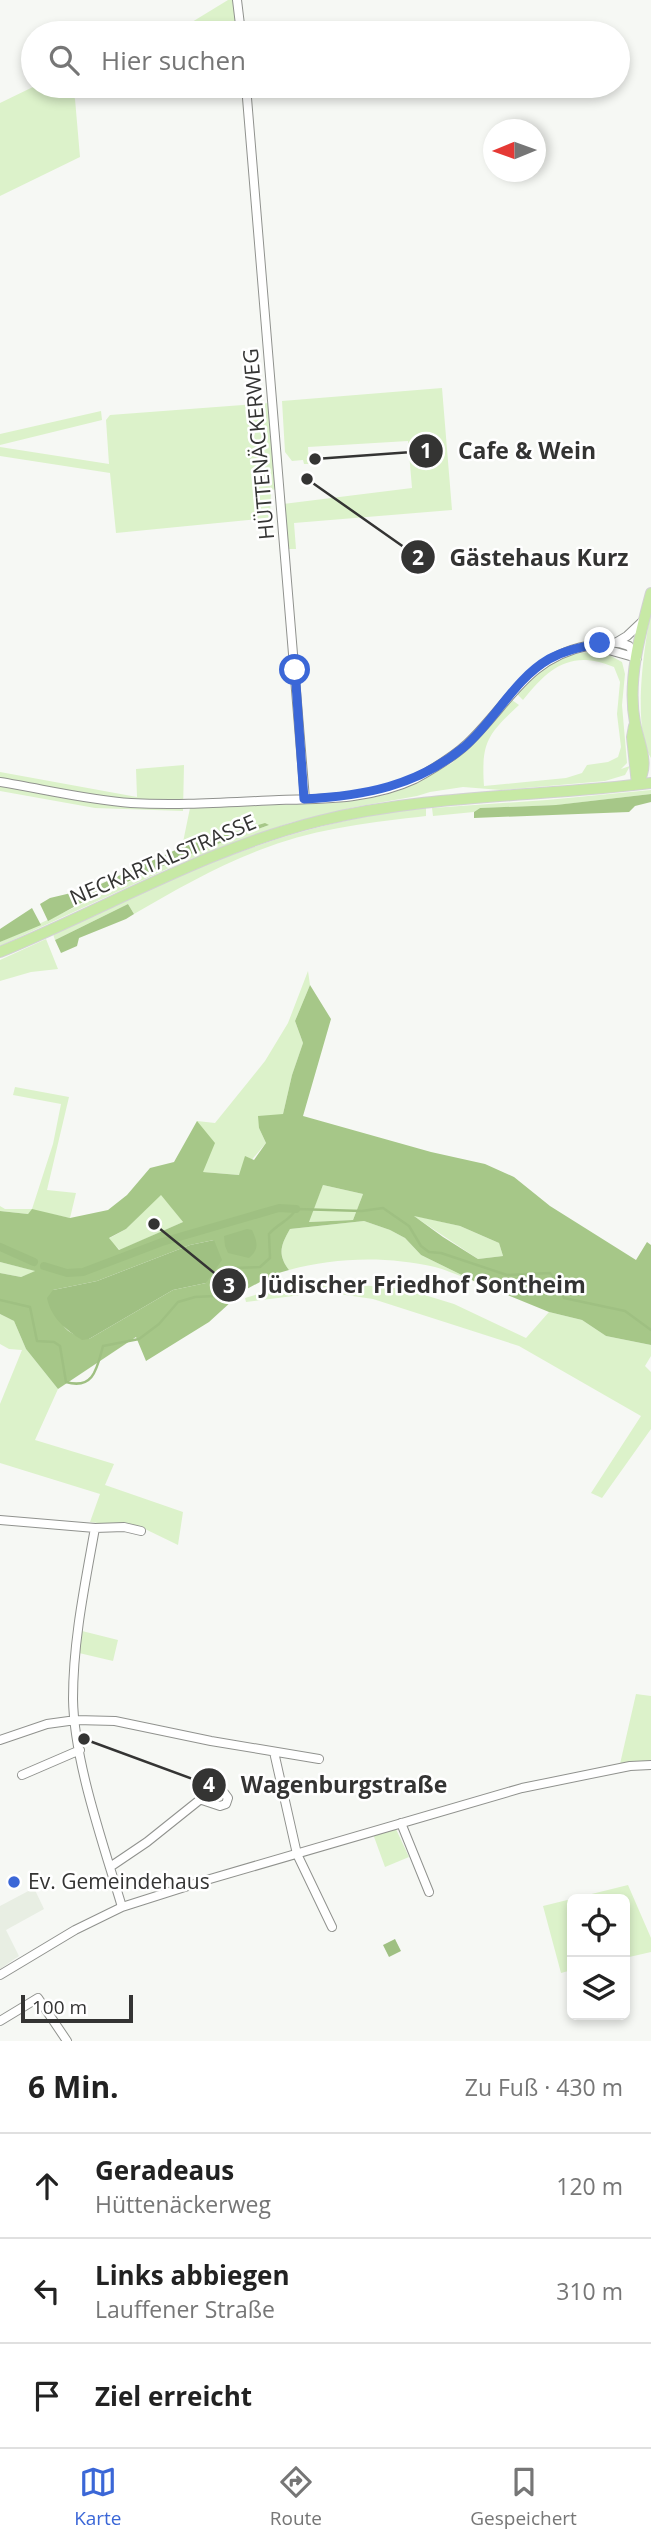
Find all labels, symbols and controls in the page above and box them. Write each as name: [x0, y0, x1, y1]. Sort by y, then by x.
search box: [21, 21, 630, 98]
icon: search: [45, 41, 83, 79]
text: Hier suchen: [101, 42, 246, 78]
north arrow: [483, 119, 546, 182]
street label: HÜTTENÄCKERWEG: [236, 347, 280, 541]
callout: Cafe & Wein: [409, 429, 610, 473]
text: Cafe & Wein: [458, 434, 596, 466]
text: 1: [420, 436, 432, 464]
callout: Gästehaus Kurz: [400, 535, 642, 579]
text: Gästehaus Kurz: [449, 541, 629, 573]
text: 2: [412, 543, 424, 571]
route end: [584, 627, 615, 658]
route start: [279, 654, 310, 685]
street label: NECKARTALSTRASSE: [65, 807, 260, 911]
callout: Jüdischer Friedhof Sontheim: [212, 1263, 600, 1307]
text: Jüdischer Friedhof Sontheim: [258, 1268, 586, 1300]
text: 3: [223, 1271, 235, 1299]
callout: Wagenburgstraße: [192, 1763, 461, 1807]
text: Wagenburgstraße: [241, 1768, 447, 1800]
text: 4: [203, 1770, 215, 1798]
place label: Ev. Gemeindehaus: [28, 1867, 210, 1895]
marker: Ev. Gemeindehaus: [6, 1874, 22, 1890]
map controls: [567, 1894, 630, 2020]
button: locate: [567, 1894, 630, 1957]
button: layers: [567, 1957, 630, 2020]
scale bar: [21, 1992, 133, 2024]
text: 100 m: [32, 1994, 87, 2020]
text: 6 Min.: [28, 2066, 119, 2107]
text: Zu Fuß · 430 m: [465, 2071, 623, 2103]
text: Geradeaus: [95, 2152, 234, 2188]
icon: ahead: [28, 2167, 66, 2205]
text: 120 m: [556, 2170, 623, 2202]
text: Hüttenäckerweg: [95, 2188, 271, 2220]
text: Links abbiegen: [95, 2257, 290, 2293]
icon: left: [28, 2272, 66, 2310]
text: 310 m: [556, 2275, 623, 2307]
text: Lauffener Straße: [95, 2293, 275, 2325]
icon: arrive: [28, 2377, 66, 2415]
text: Ziel erreicht: [95, 2378, 252, 2414]
tab: Karte: [74, 2463, 122, 2531]
tab: Route: [270, 2463, 322, 2531]
tab: Gespeichert: [470, 2463, 577, 2531]

